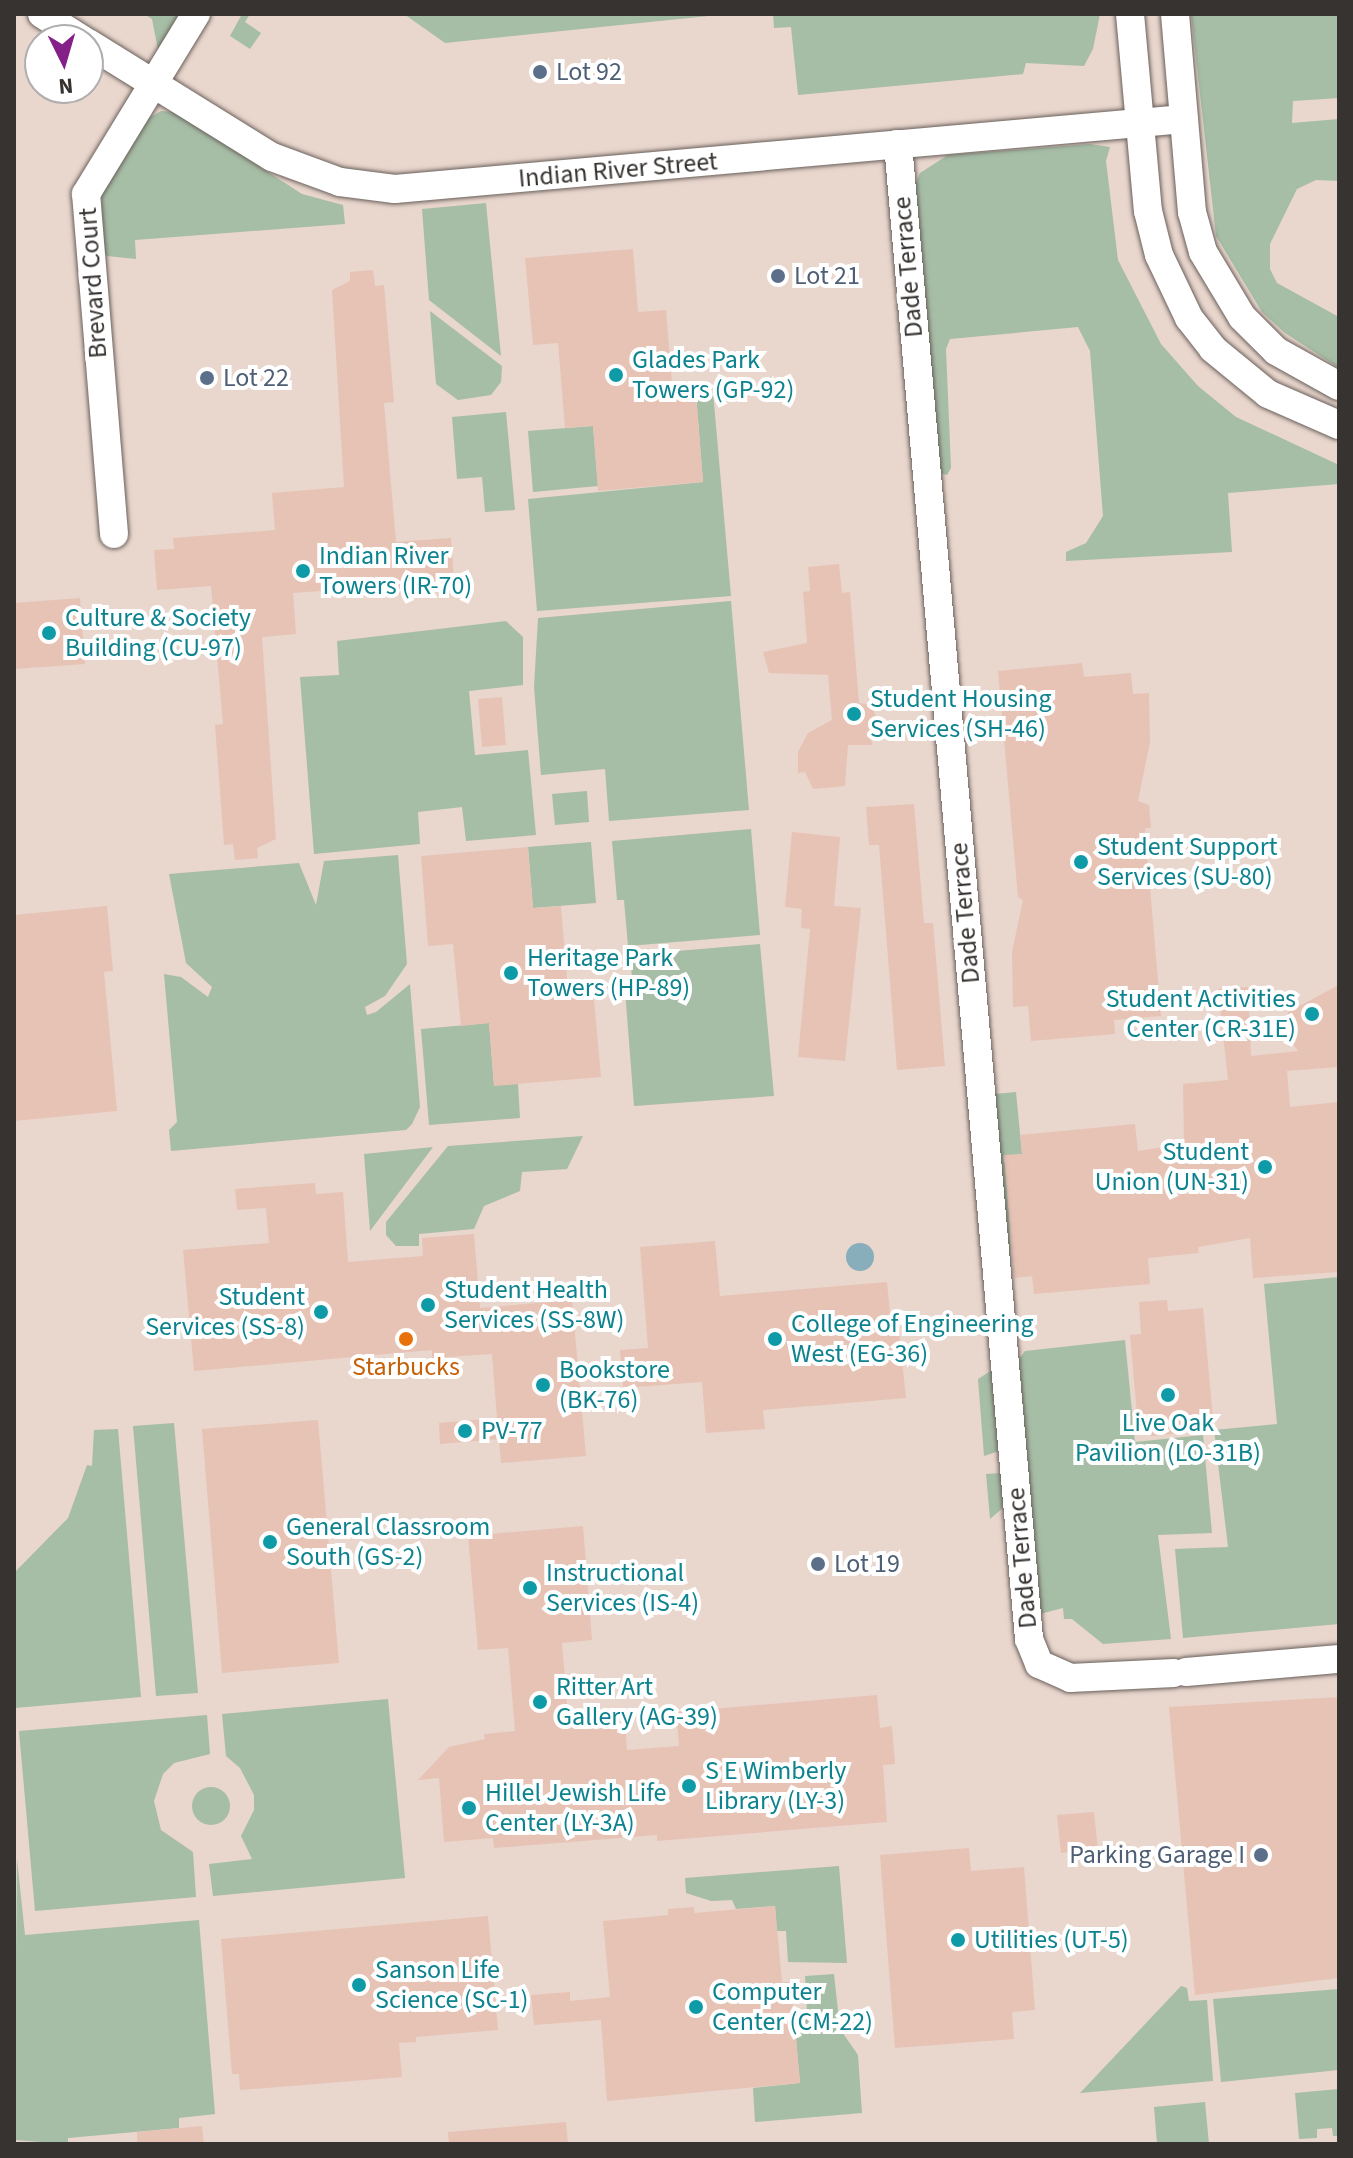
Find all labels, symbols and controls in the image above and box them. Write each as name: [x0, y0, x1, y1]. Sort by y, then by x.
north arrow: [24, 24, 104, 104]
place label: Lot 92: [556, 56, 622, 88]
marker: Lot 92: [531, 63, 549, 81]
text: N: [57, 69, 75, 102]
street label: Indian River Street: [517, 146, 719, 194]
street label: Dade Terrace: [886, 195, 930, 339]
street label: Brevard Court: [72, 207, 114, 359]
place label: Lot 21: [794, 260, 860, 292]
marker: Lot 21: [769, 267, 787, 285]
place label: Glades Park Towers (GP-92): [632, 344, 794, 406]
place label: Lot 22: [223, 362, 289, 394]
marker: Glades Park Towers (GP-92): [607, 366, 625, 384]
marker: Lot 22: [198, 369, 216, 387]
place label: Indian River Towers (IR-70): [319, 540, 472, 602]
marker: Indian River Towers (IR-70): [294, 562, 312, 580]
place label: Culture & Society Building (CU-97): [65, 602, 251, 664]
marker: Culture & Society Building (CU-97): [40, 624, 58, 642]
place label: Student Housing Services (SH-46): [870, 683, 1052, 744]
marker: Student Housing Services (SH-46): [845, 705, 863, 723]
place label: Student Support Services (SU-80): [1097, 831, 1278, 892]
street label: Dade Terrace: [943, 841, 987, 985]
marker: Student Support Services (SU-80): [1072, 853, 1090, 871]
place label: Heritage Park Towers (HP-89): [527, 942, 690, 1004]
marker: Heritage Park Towers (HP-89): [502, 964, 520, 982]
place label: Student Activities Center (CR-31E): [1106, 983, 1296, 1044]
marker: Student Activities Center (CR-31E): [1303, 1005, 1321, 1023]
place label: Student Union (UN-31): [1095, 1136, 1249, 1198]
marker: Student Union (UN-31): [1256, 1158, 1274, 1176]
place label: Student Health Services (SS-8W): [444, 1274, 624, 1336]
place label: Student Services (SS-8): [145, 1281, 305, 1342]
marker: Student Health Services (SS-8W): [419, 1296, 437, 1314]
marker: Student Services (SS-8): [312, 1303, 330, 1321]
place label: College of Engineering West (EG-36): [791, 1308, 1034, 1370]
marker: Starbucks: [397, 1330, 415, 1348]
marker: College of Engineering West (EG-36): [766, 1330, 784, 1348]
place label: Starbucks: [352, 1351, 460, 1383]
place label: Bookstore (BK-76): [559, 1354, 670, 1416]
marker: Bookstore (BK-76): [534, 1376, 552, 1394]
marker: Live Oak Pavilion (LO-31B): [1159, 1386, 1177, 1404]
place label: Live Oak Pavilion (LO-31B): [1075, 1407, 1261, 1468]
place label: PV-77: [481, 1415, 543, 1447]
marker: PV-77: [456, 1422, 474, 1440]
street label: Dade Terrace: [1000, 1486, 1044, 1630]
place label: General Classroom South (GS-2): [286, 1511, 490, 1572]
marker: General Classroom South (GS-2): [261, 1533, 279, 1551]
place label: Lot 19: [834, 1548, 900, 1580]
marker: Lot 19: [809, 1555, 827, 1573]
place label: Instructional Services (IS-4): [546, 1557, 699, 1618]
marker: Instructional Services (IS-4): [521, 1579, 539, 1597]
place label: Ritter Art Gallery (AG-39): [556, 1671, 718, 1732]
marker: Ritter Art Gallery (AG-39): [531, 1693, 549, 1711]
place label: S E Wimberly Library (LY-3): [705, 1755, 846, 1816]
place label: Hillel Jewish Life Center (LY-3A): [485, 1777, 666, 1838]
marker: S E Wimberly Library (LY-3): [680, 1777, 698, 1795]
marker: Hillel Jewish Life Center (LY-3A): [460, 1799, 478, 1817]
place label: Parking Garage I: [1069, 1839, 1245, 1871]
marker: Parking Garage I: [1252, 1846, 1270, 1864]
place label: Utilities (UT-5): [974, 1924, 1129, 1956]
marker: Utilities (UT-5): [949, 1931, 967, 1949]
place label: Sanson Life Science (SC-1): [375, 1954, 528, 2016]
marker: Sanson Life Science (SC-1): [350, 1976, 368, 1994]
place label: Computer Center (CM-22): [712, 1976, 873, 2038]
marker: Computer Center (CM-22): [687, 1998, 705, 2016]

